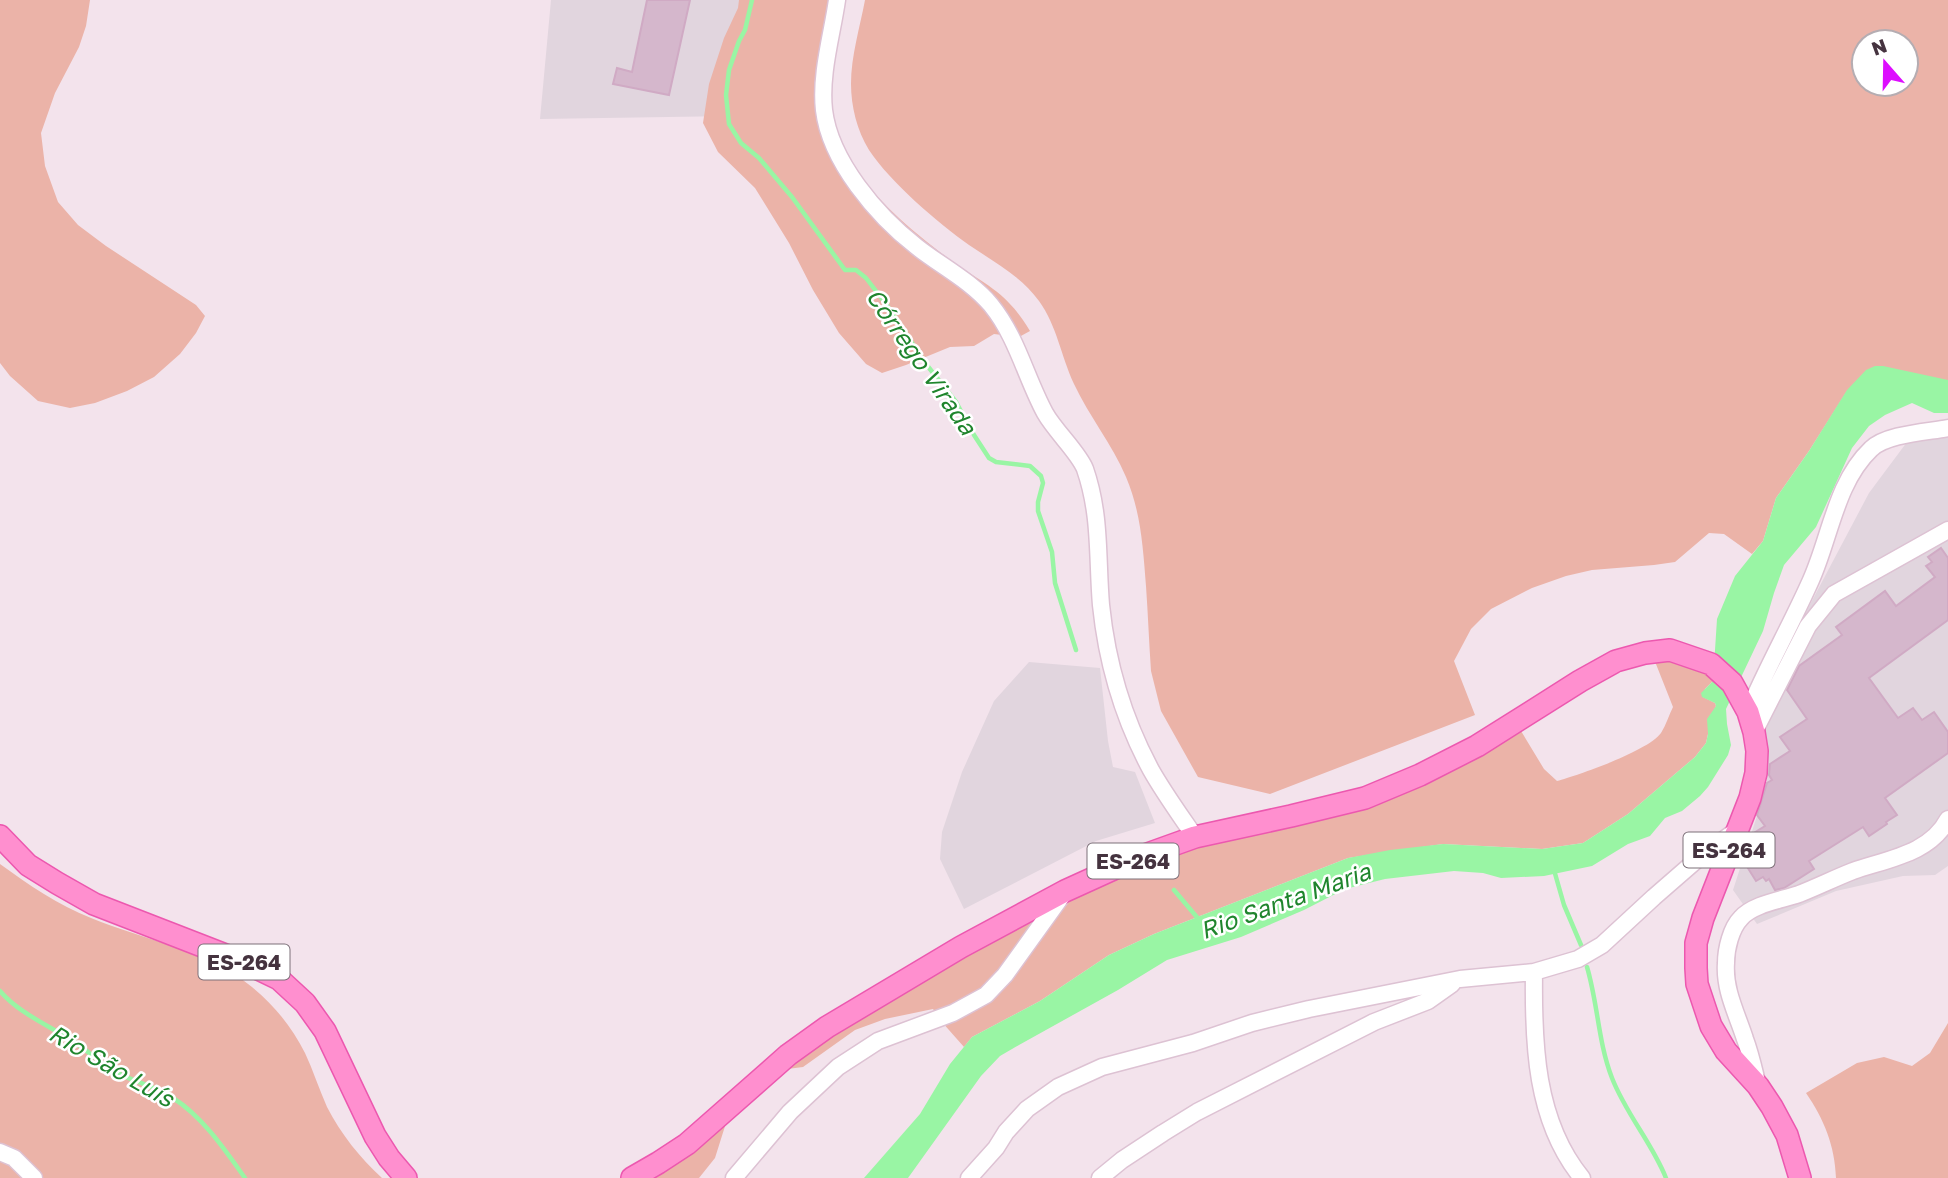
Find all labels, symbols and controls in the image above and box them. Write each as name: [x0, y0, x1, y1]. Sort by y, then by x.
north arrow: [1850, 28, 1920, 98]
text: N: [1868, 33, 1890, 60]
water label: Córrego Virada: [860, 282, 984, 441]
road number: ES-264: [1684, 832, 1774, 868]
road number: ES-264: [1088, 844, 1178, 878]
water label: Rio Santa Maria: [1196, 855, 1376, 944]
road number: ES-264: [198, 944, 290, 979]
water label: Rio São Luís: [44, 1018, 181, 1113]

